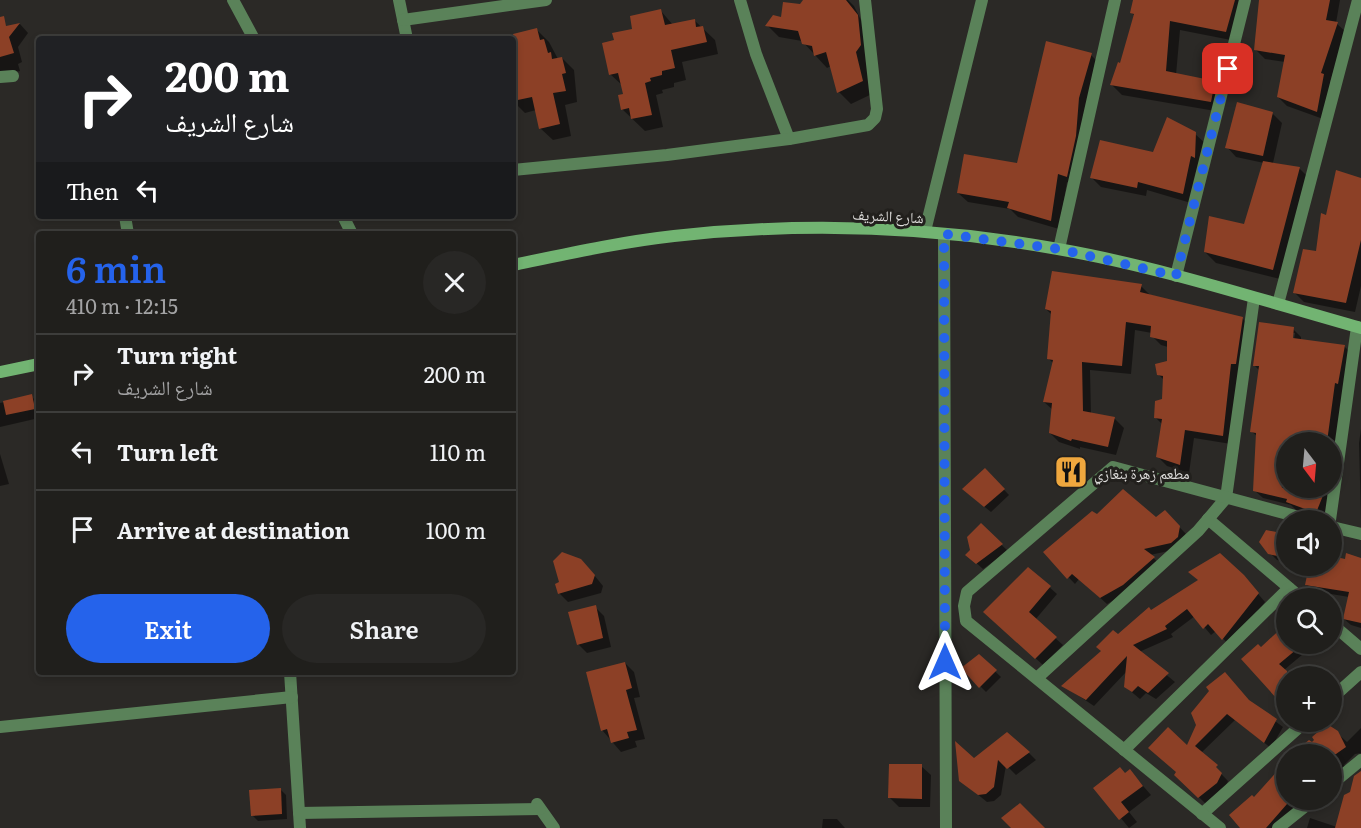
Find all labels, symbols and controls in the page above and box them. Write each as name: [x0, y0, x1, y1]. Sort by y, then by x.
text: 200 m: [165, 43, 290, 105]
pin: [1202, 43, 1253, 94]
icon: arrive: [1211, 52, 1244, 85]
icon: right: [66, 60, 144, 138]
text: شارع الشريف: [165, 100, 294, 140]
text: Then: [66, 174, 119, 207]
icon: left: [131, 174, 164, 207]
street label: شارع الشريف: [852, 202, 925, 228]
text: 6 min: [66, 241, 166, 294]
button: close: [423, 251, 486, 314]
text: 410 m · 12:15: [66, 290, 178, 320]
text: Turn right: [117, 338, 237, 371]
icon: right: [66, 357, 99, 390]
text: 200 m: [424, 357, 486, 390]
text: شارع الشريف: [117, 371, 213, 401]
north arrow: [1276, 432, 1342, 498]
map controls: [1276, 432, 1342, 810]
icon: left: [66, 435, 99, 468]
text: Turn left: [117, 435, 218, 468]
text: 110 m: [430, 435, 486, 468]
restaurant icon: مطعم زهرة بنغازي: [1053, 454, 1089, 490]
place label: مطعم زهرة بنغازي: [1094, 461, 1190, 485]
button: sound: [1276, 510, 1342, 576]
icon: arrive: [66, 513, 99, 546]
text: Arrive at destination: [117, 513, 350, 546]
text: 100 m: [426, 513, 486, 546]
button: search: [1276, 588, 1342, 654]
button: Exit: [66, 594, 270, 663]
button: Share: [282, 594, 486, 663]
position arrow: [913, 630, 977, 694]
button: +: [1276, 666, 1342, 732]
button: −: [1276, 744, 1342, 810]

